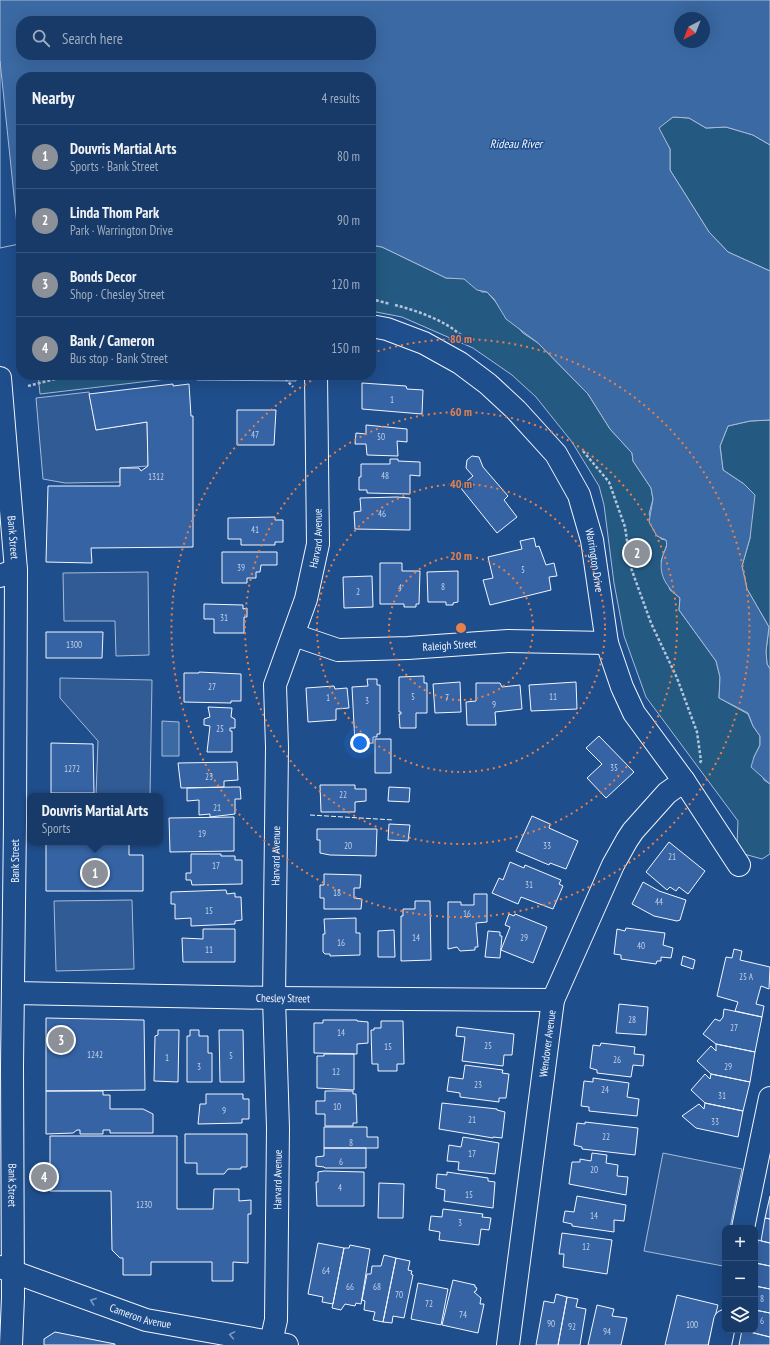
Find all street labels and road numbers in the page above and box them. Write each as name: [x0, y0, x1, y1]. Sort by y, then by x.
street label: Harvard Avenue: [306, 508, 325, 569]
street label: Bank Street: [5, 515, 22, 560]
street label: Warrington Drive: [582, 527, 607, 594]
street label: Raleigh Street: [422, 636, 477, 654]
street label: Harvard Avenue: [268, 825, 283, 886]
street label: Bank Street: [8, 839, 22, 883]
street label: Chesley Street: [256, 991, 310, 1005]
street label: Wendover Avenue: [536, 1009, 559, 1078]
street label: Harvard Avenue: [270, 1149, 285, 1209]
street label: Bank Street: [5, 1163, 20, 1207]
street label: Cameron Avenue: [108, 1300, 173, 1331]

